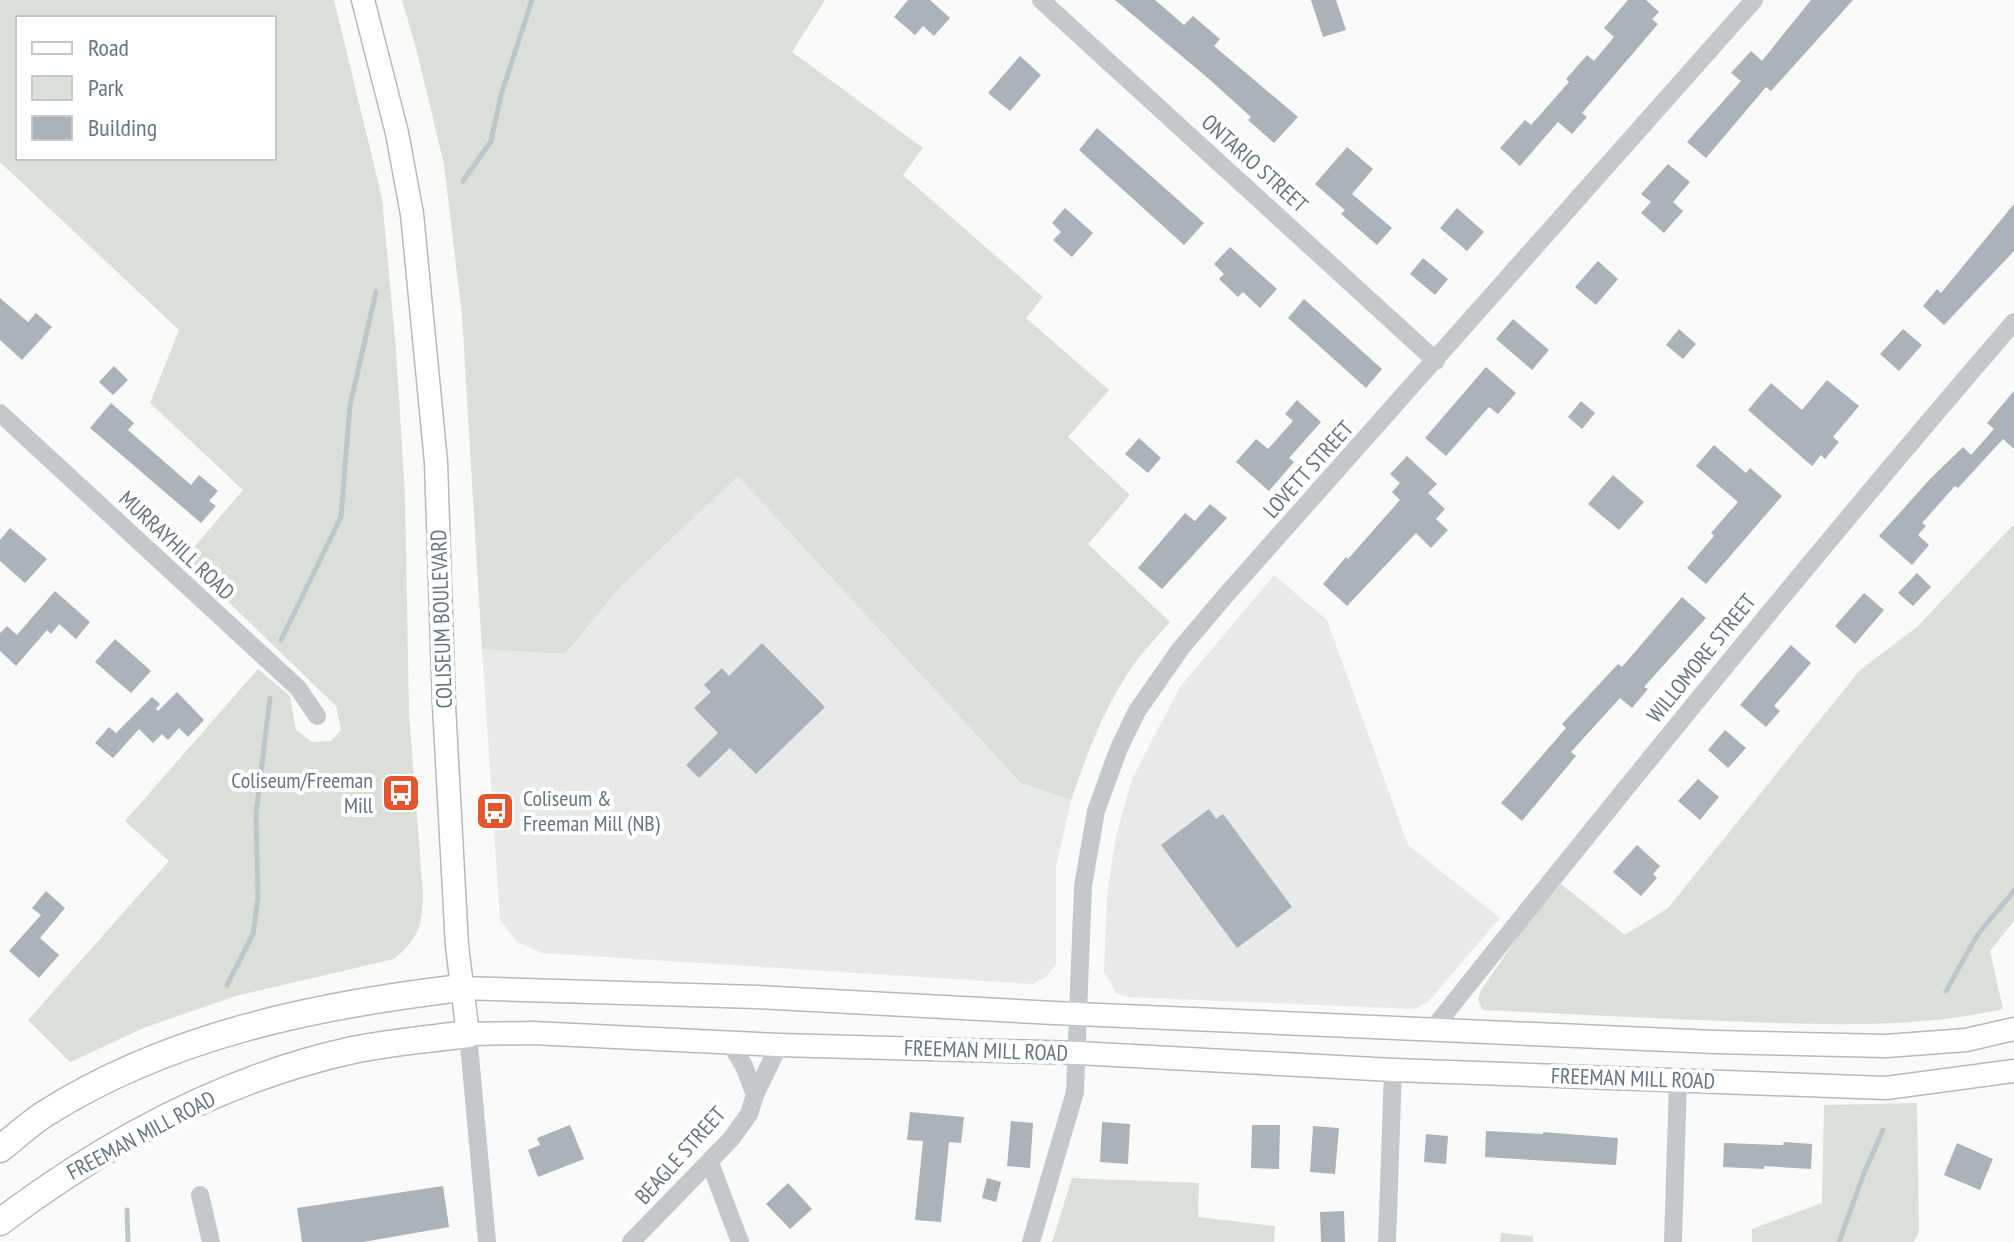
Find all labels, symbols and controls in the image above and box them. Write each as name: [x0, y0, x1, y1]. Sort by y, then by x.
legend: [16, 16, 276, 160]
text: Road: [88, 32, 129, 63]
text: Park: [88, 72, 124, 103]
street label: ONTARIO STREET: [1196, 108, 1314, 218]
text: Building: [88, 112, 157, 143]
street label: LOVETT STREET: [1257, 414, 1359, 524]
street label: MURRAYHILL ROAD: [113, 484, 241, 606]
street label: COLISEUM BOULEVARD: [424, 529, 458, 709]
street label: WILLOMORE STREET: [1640, 588, 1762, 728]
place label: Coliseum/Freeman Mill: [231, 766, 374, 819]
bus stop icon: Coliseum/Freeman Mill: [380, 772, 422, 814]
place label: Coliseum & Freeman Mill (NB): [523, 784, 661, 837]
bus stop icon: Coliseum & Freeman Mill (NB): [474, 790, 516, 832]
street label: FREEMAN MILL ROAD: [903, 1033, 1069, 1067]
street label: FREEMAN MILL ROAD: [1550, 1061, 1716, 1095]
street label: FREEMAN MILL ROAD: [62, 1084, 220, 1186]
street label: BEAGLE STREET: [629, 1100, 731, 1210]

